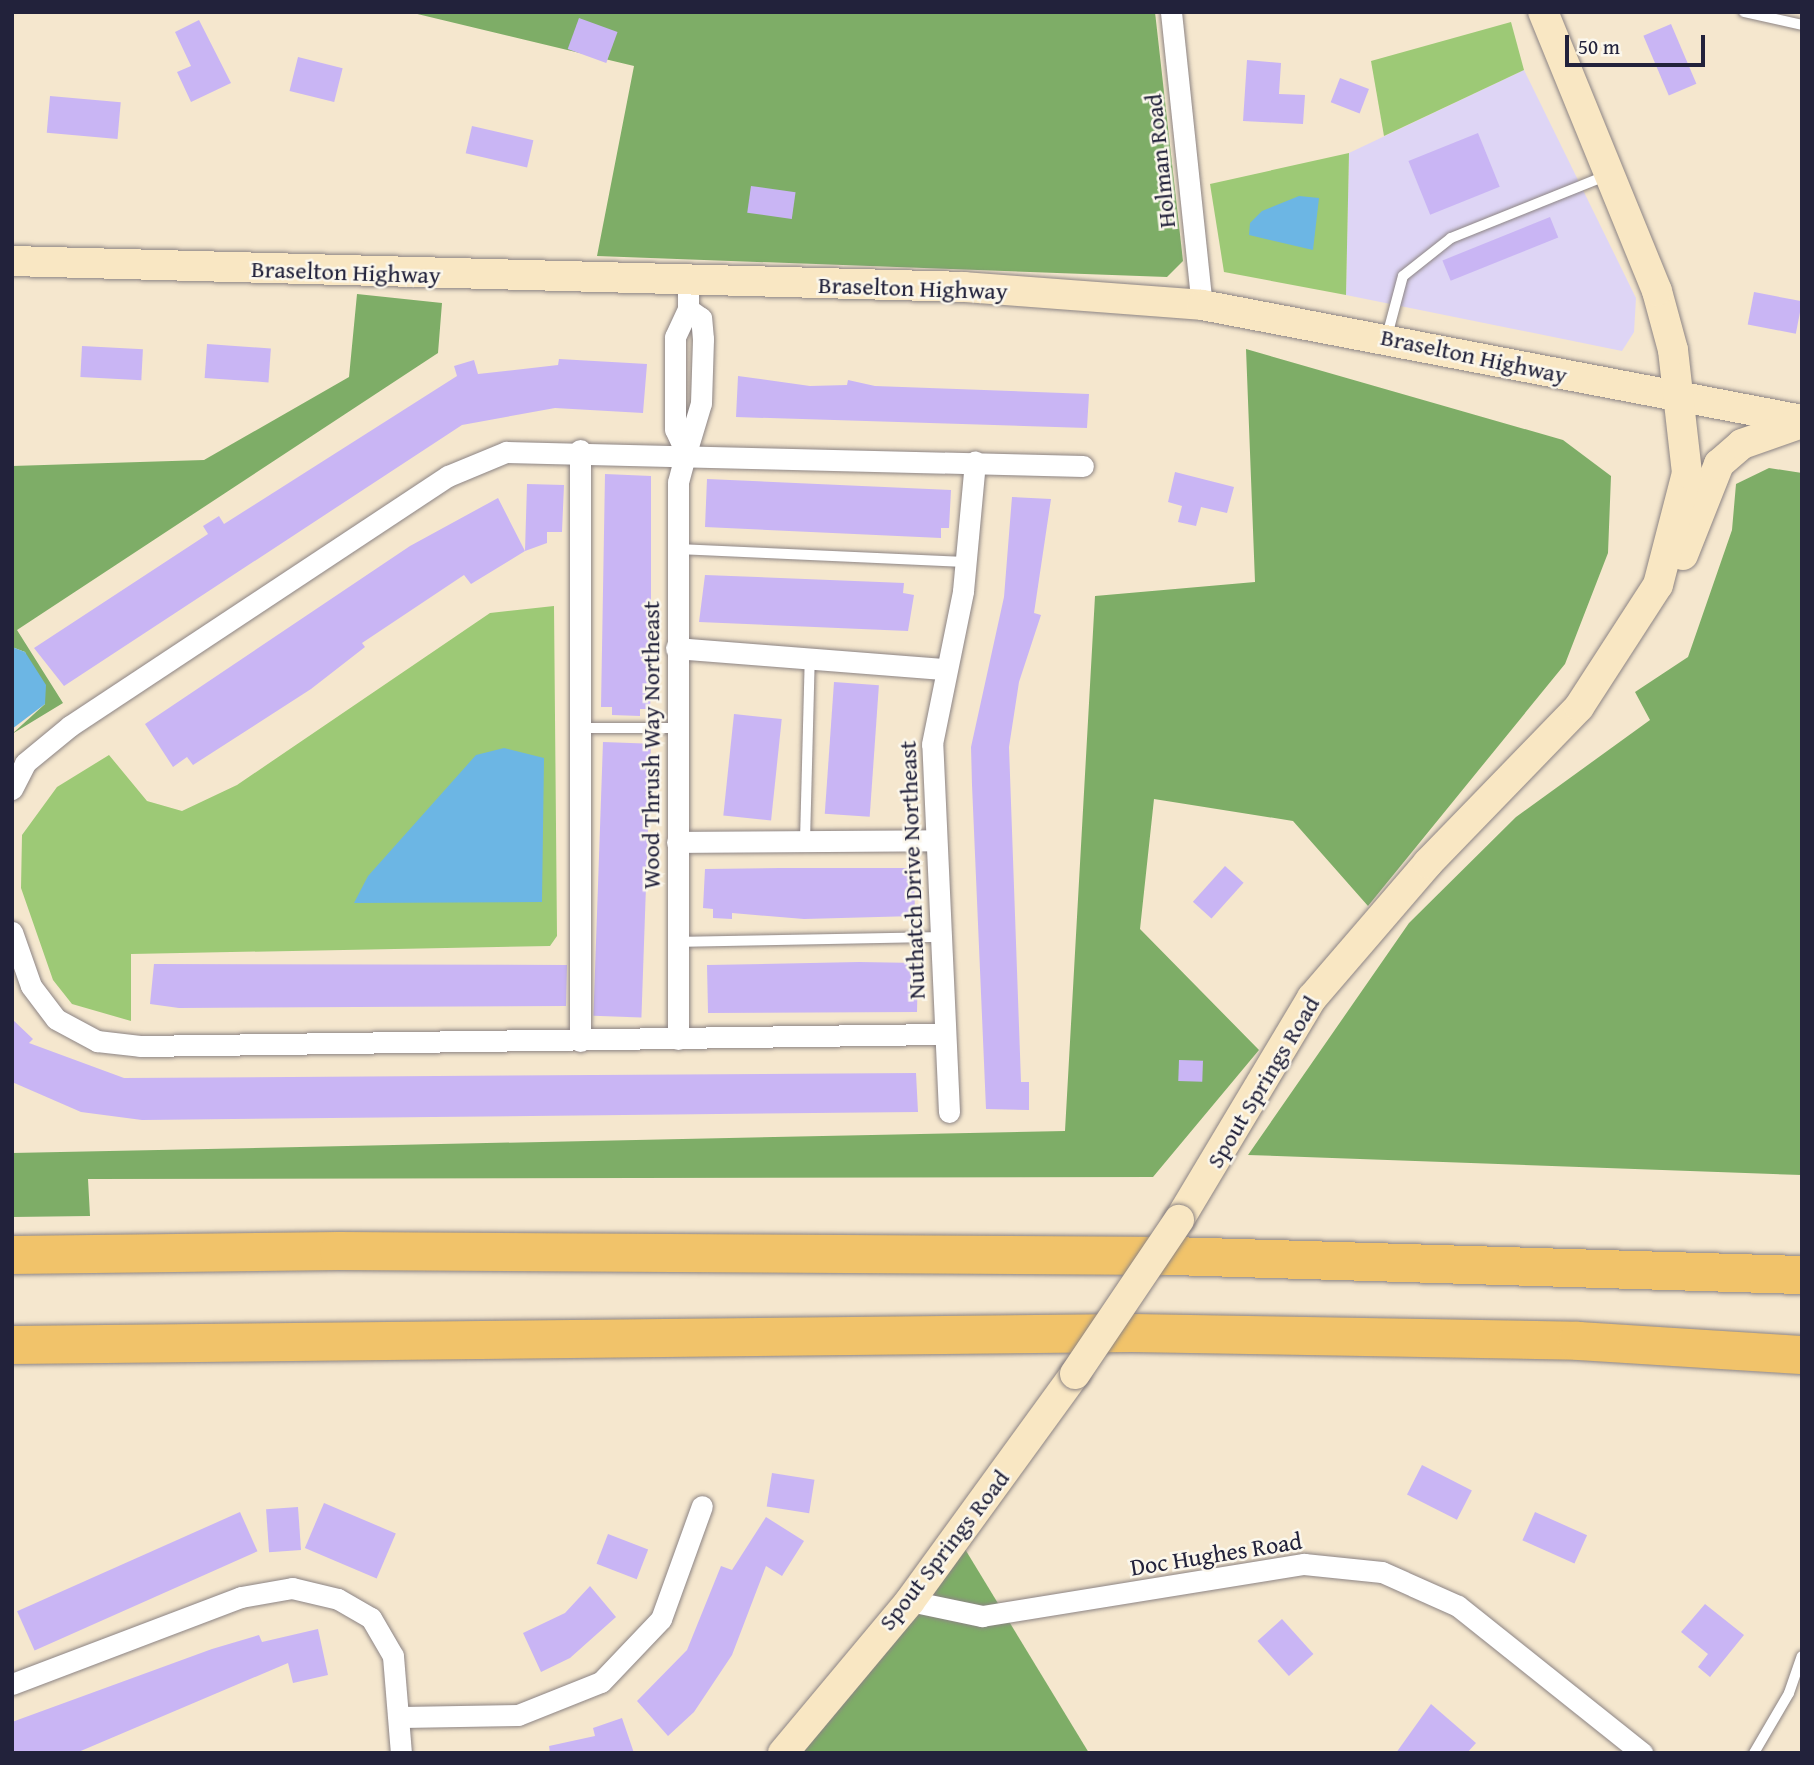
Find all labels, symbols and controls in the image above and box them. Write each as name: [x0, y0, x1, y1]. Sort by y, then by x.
scale bar: [1569, 21, 1709, 65]
text: 50 m: [1578, 31, 1620, 62]
street label: Holman Road: [1139, 92, 1181, 230]
street label: Braselton Highway: [251, 254, 441, 290]
street label: Braselton Highway: [818, 270, 1008, 306]
street label: Braselton Highway: [1378, 322, 1570, 390]
street label: Wood Thrush Way Northeast: [637, 601, 665, 889]
street label: Nuthatch Drive Northeast: [893, 740, 931, 1000]
street label: Spout Springs Road: [1200, 991, 1326, 1173]
street label: Spout Springs Road: [873, 1464, 1015, 1636]
street label: Doc Hughes Road: [1128, 1526, 1304, 1582]

